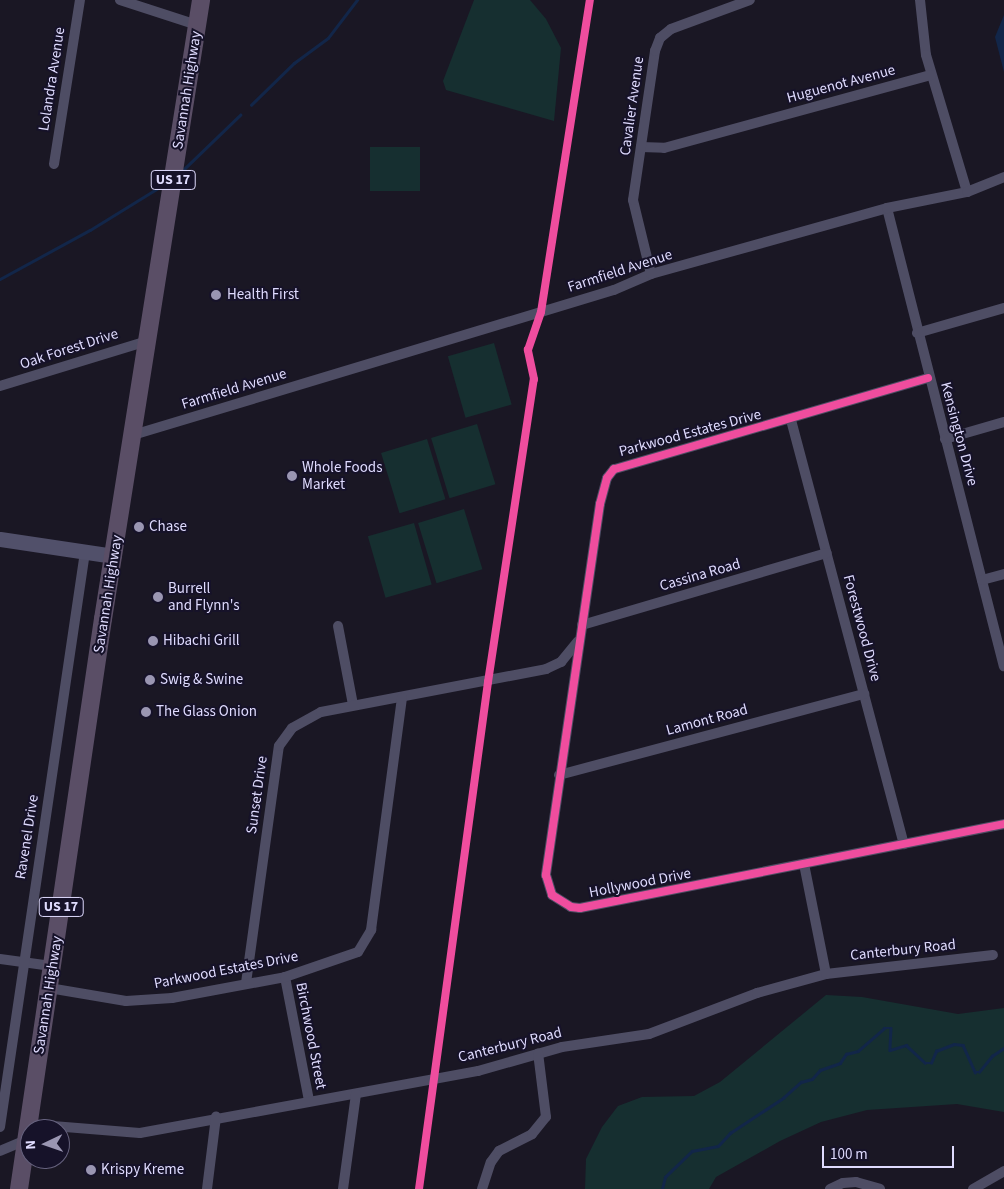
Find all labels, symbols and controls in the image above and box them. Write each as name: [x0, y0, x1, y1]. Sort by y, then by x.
street label: Lolandra Avenue: [35, 26, 69, 132]
street label: Savannah Highway: [169, 30, 205, 150]
street label: Cavalier Avenue: [616, 55, 648, 157]
street label: Huguenot Avenue: [785, 61, 897, 107]
road number: US 17: [150, 168, 196, 192]
street label: Farmfield Avenue: [565, 246, 675, 296]
place label: Health First: [227, 286, 299, 304]
marker: Health First: [209, 288, 223, 302]
street label: Oak Forest Drive: [18, 325, 120, 373]
street label: Farmfield Avenue: [179, 364, 289, 414]
street label: Kensington Drive: [937, 380, 981, 488]
street label: Parkwood Estates Drive: [617, 405, 763, 461]
place label: Whole Foods Market: [302, 458, 382, 493]
marker: Whole Foods Market: [286, 470, 298, 482]
place label: Chase: [149, 518, 187, 536]
marker: Chase: [133, 521, 145, 533]
street label: Savannah Highway: [90, 534, 126, 654]
street label: Cassina Road: [657, 555, 743, 595]
street label: Forestwood Drive: [839, 573, 885, 683]
place label: Burrell and Flynn's: [168, 579, 239, 614]
marker: Burrell and Flynn's: [152, 591, 164, 603]
place label: Hibachi Grill: [163, 632, 240, 650]
marker: Hibachi Grill: [147, 635, 159, 647]
place label: Swig & Swine: [160, 671, 243, 689]
marker: Swig & Swine: [144, 674, 156, 686]
street label: Lamont Road: [664, 700, 750, 740]
place label: The Glass Onion: [156, 703, 257, 721]
marker: The Glass Onion: [140, 706, 152, 718]
street label: Sunset Drive: [243, 755, 271, 835]
street label: Ravenel Drive: [11, 793, 43, 881]
street label: Hollywood Drive: [588, 864, 692, 902]
road number: US 17: [38, 896, 84, 919]
street label: Savannah Highway: [30, 935, 66, 1055]
street label: Canterbury Road: [849, 936, 957, 964]
street label: Parkwood Estates Drive: [152, 947, 300, 993]
street label: Birchwood Street: [292, 981, 330, 1091]
street label: Canterbury Road: [456, 1023, 564, 1067]
north arrow: [20, 1119, 70, 1169]
scale bar: [824, 1136, 956, 1168]
text: N: [21, 1140, 41, 1150]
text: 100 m: [830, 1144, 868, 1165]
place label: Krispy Kreme: [101, 1161, 184, 1179]
marker: Krispy Kreme: [85, 1164, 97, 1176]

